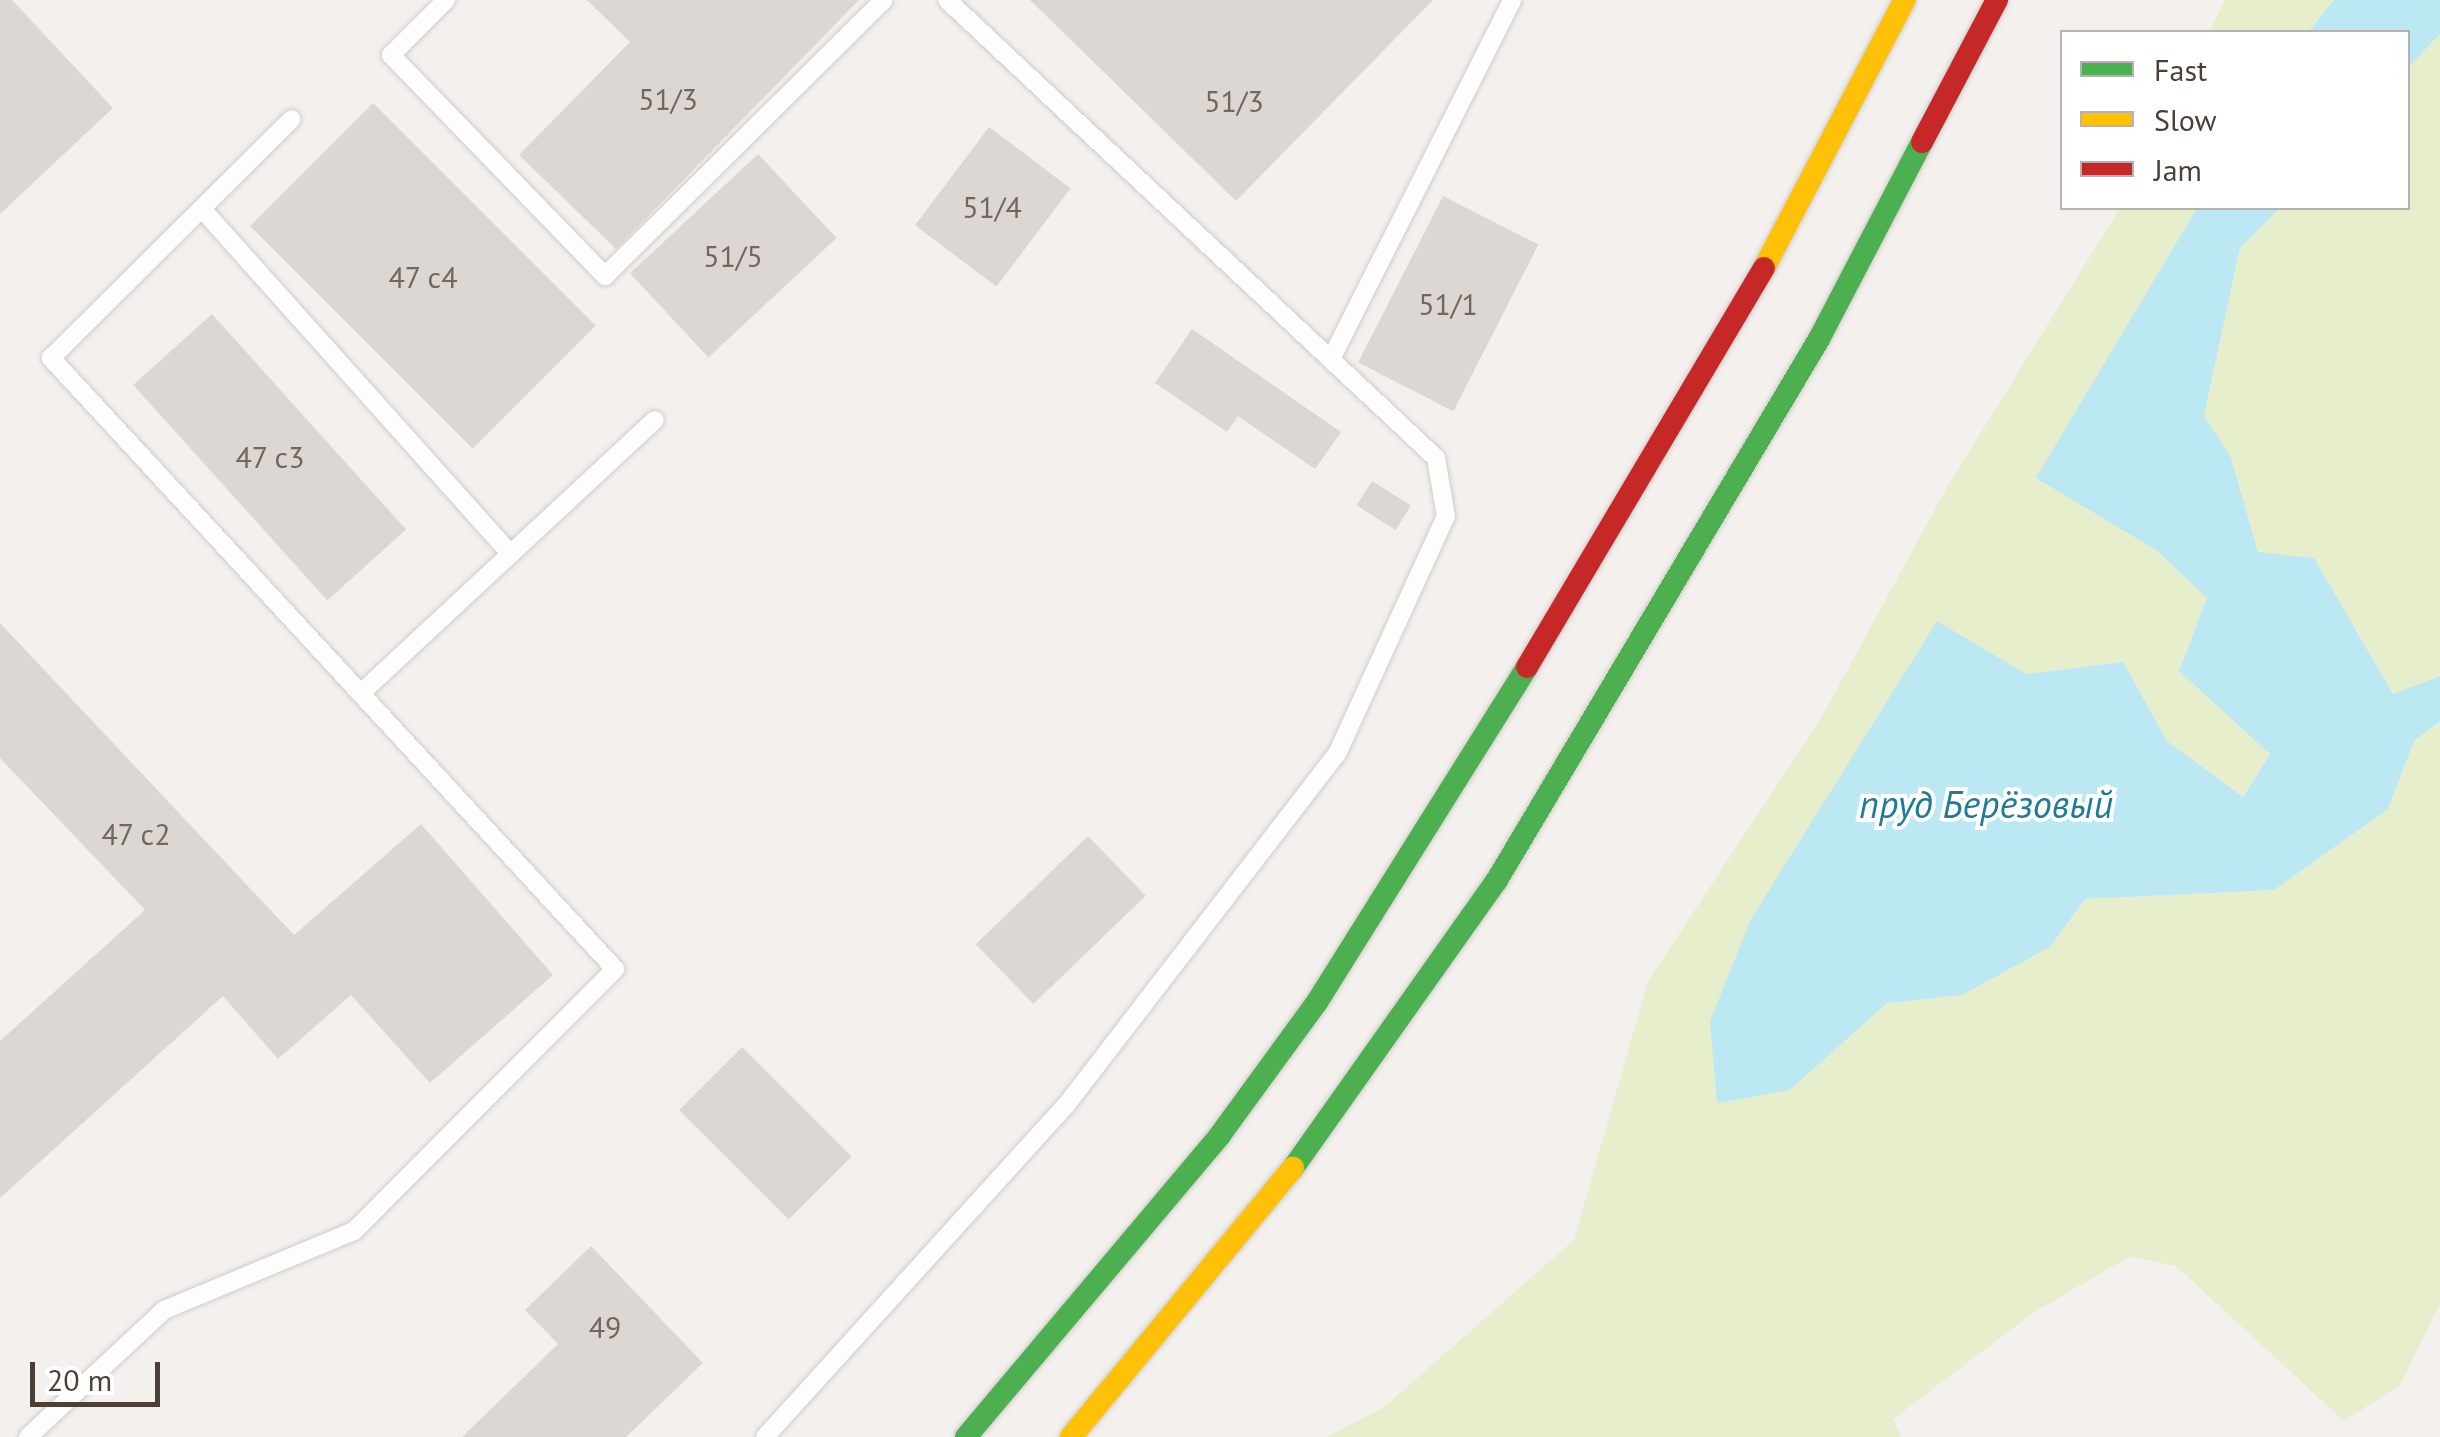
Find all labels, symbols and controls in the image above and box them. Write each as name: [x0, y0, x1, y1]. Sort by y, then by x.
legend: [2060, 30, 2410, 210]
text: Fast: [2154, 50, 2207, 89]
house number: 51/3: [638, 81, 698, 117]
house number: 51/3: [1204, 83, 1264, 119]
text: Slow: [2154, 100, 2217, 139]
text: Jam: [2154, 150, 2202, 189]
house number: 51/4: [962, 189, 1022, 225]
house number: 51/5: [703, 238, 763, 274]
house number: 47 с4: [388, 259, 458, 295]
house number: 51/1: [1418, 286, 1478, 322]
house number: 47 с3: [235, 439, 305, 475]
water label: пруд Берёзовый: [1859, 781, 2113, 827]
house number: 47 с2: [101, 816, 171, 852]
house number: 49: [589, 1309, 621, 1345]
scale bar: [35, 1342, 165, 1404]
text: 20 m: [47, 1360, 112, 1399]

